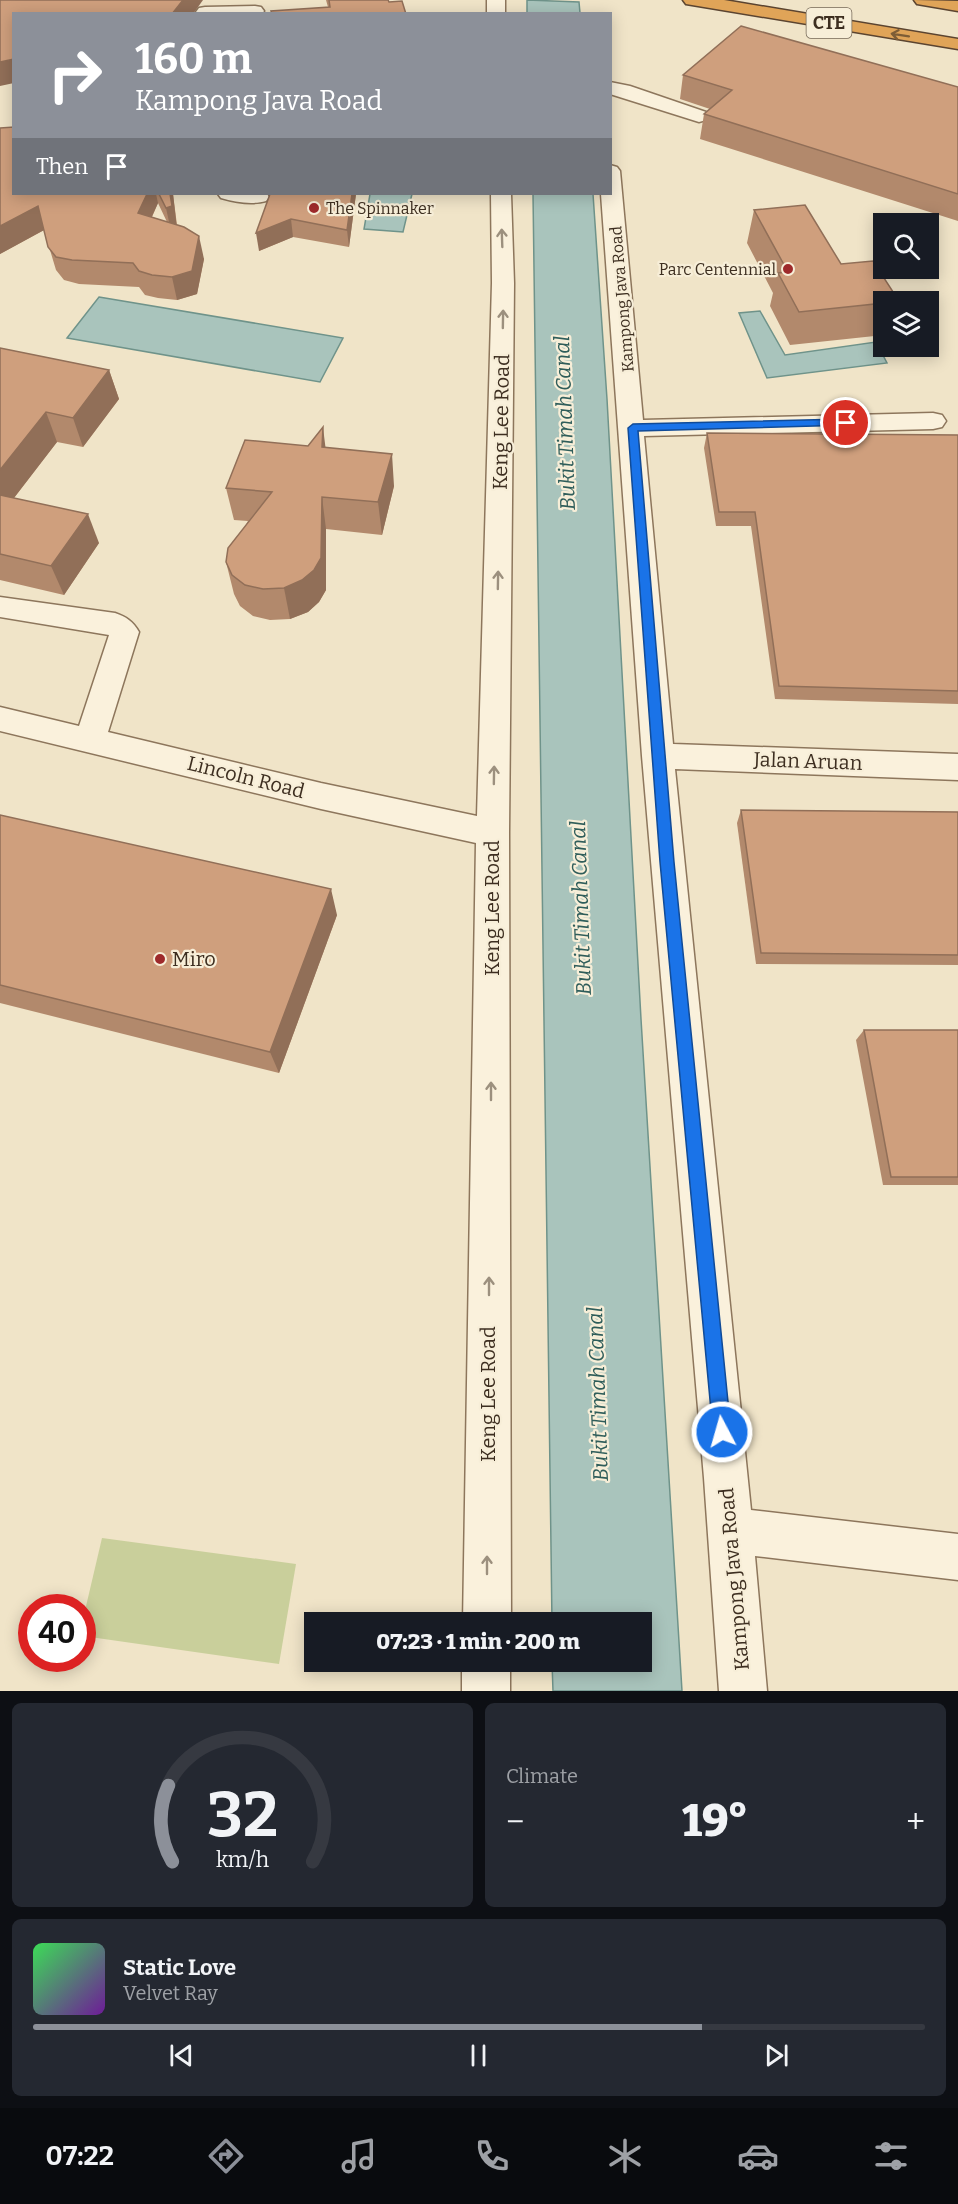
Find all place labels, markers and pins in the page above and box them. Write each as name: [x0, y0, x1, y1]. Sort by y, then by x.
place label: The Spinnaker: [326, 199, 434, 218]
marker: The Spinnaker: [307, 201, 321, 215]
place label: Parc Centennial: [659, 260, 776, 279]
marker: Parc Centennial: [781, 262, 795, 276]
pin: [820, 397, 871, 448]
place label: Miro: [172, 947, 216, 971]
marker: Miro: [153, 952, 167, 966]

